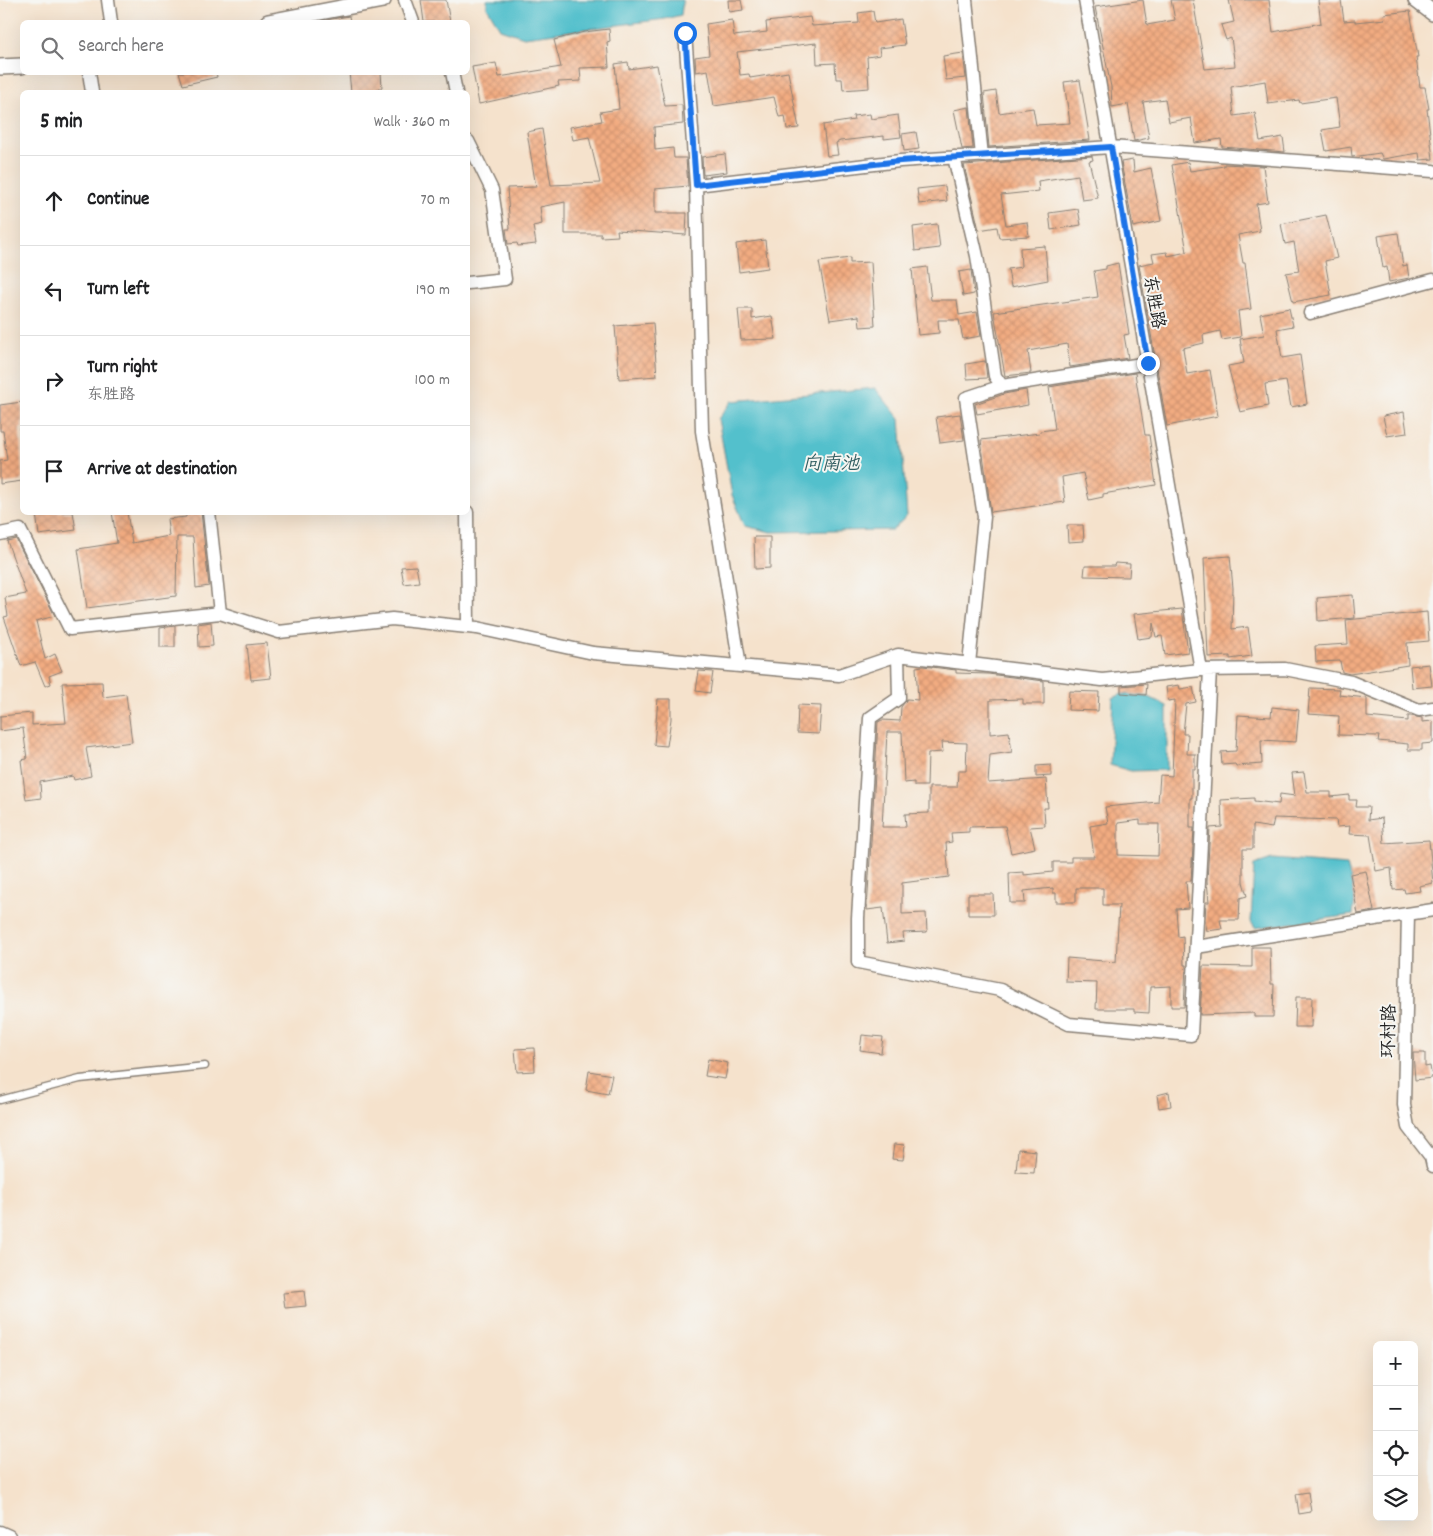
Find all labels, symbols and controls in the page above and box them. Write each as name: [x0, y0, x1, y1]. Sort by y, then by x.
search box: [20, 20, 470, 75]
route start: [674, 22, 697, 45]
icon: search: [38, 34, 66, 62]
text: Search here: [78, 34, 164, 61]
text: 5 min: [40, 108, 83, 138]
text: Walk · 360 m: [374, 111, 450, 134]
icon: ahead: [40, 187, 68, 215]
text: Continue: [87, 187, 149, 214]
text: 70 m: [420, 189, 450, 212]
street label: 东胜路: [1136, 274, 1170, 331]
icon: left: [40, 277, 68, 305]
text: Turn left: [87, 277, 150, 304]
text: 190 m: [416, 279, 450, 302]
route end: [1137, 352, 1160, 375]
text: Turn right: [87, 355, 158, 382]
icon: right: [40, 367, 68, 395]
text: 100 m: [414, 369, 450, 392]
text: 东胜路: [87, 384, 135, 407]
water label: 向南池: [802, 452, 860, 479]
icon: arrive: [40, 457, 68, 485]
text: Arrive at destination: [87, 457, 237, 484]
street label: 环村路: [1378, 1004, 1403, 1058]
map controls: [1373, 1341, 1418, 1521]
button: +: [1373, 1341, 1418, 1386]
button: −: [1373, 1386, 1418, 1431]
button: locate: [1373, 1431, 1418, 1476]
button: layers: [1373, 1476, 1418, 1521]

